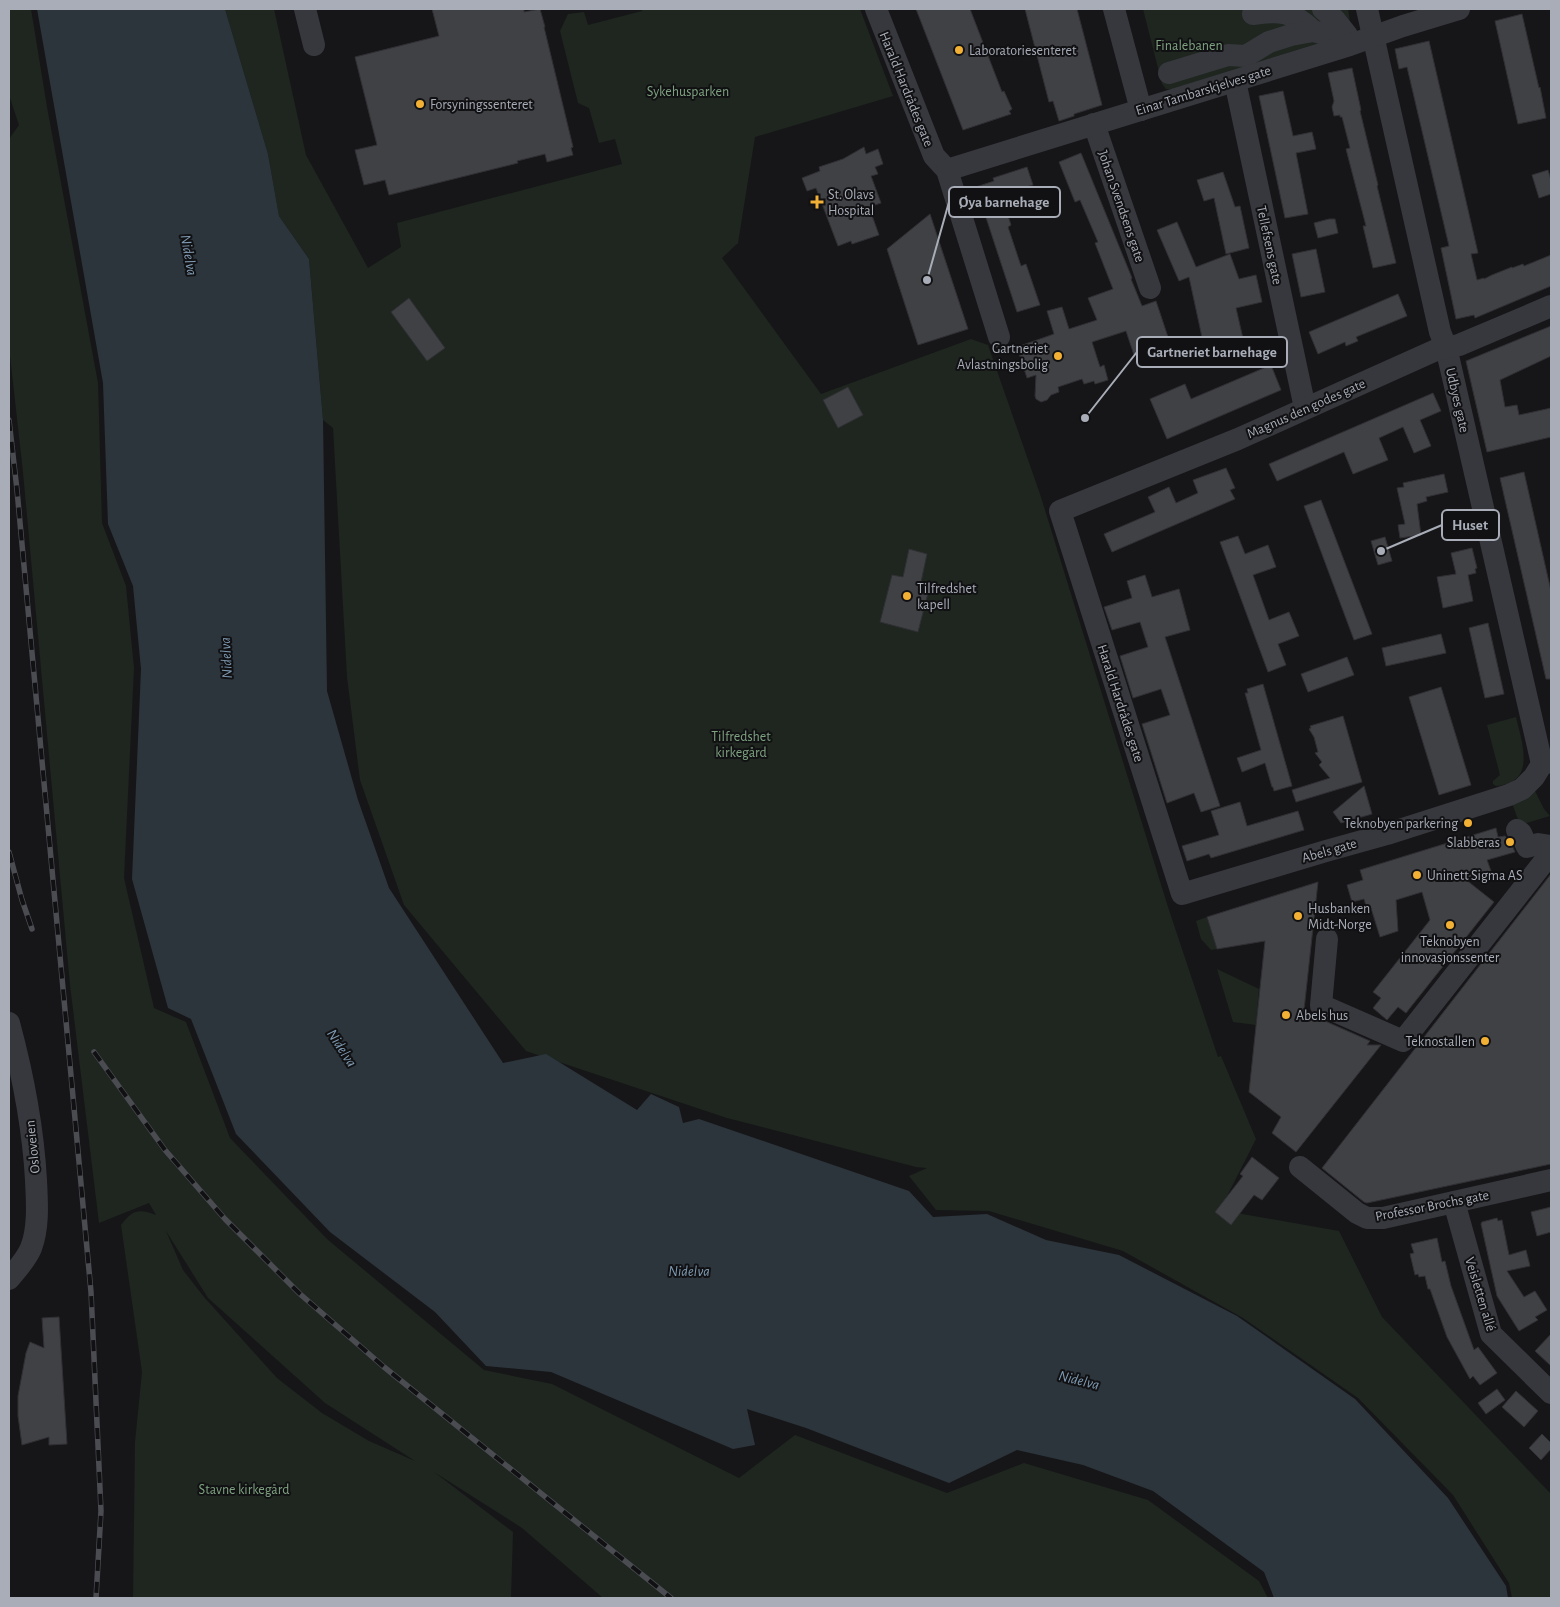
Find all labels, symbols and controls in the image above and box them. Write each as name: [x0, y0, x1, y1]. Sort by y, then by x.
street label: Harald Hardrådes gate: [877, 30, 936, 149]
park label: Finalebanen: [1155, 39, 1223, 53]
marker: Laboratoriesenteret: [953, 44, 965, 56]
place label: Laboratoriesenteret: [969, 44, 1077, 58]
street label: Einar Tambarskjelves gate: [1134, 64, 1273, 118]
park label: Sykehusparken: [647, 85, 729, 99]
marker: Forsyningssenteret: [414, 98, 426, 110]
place label: Forsyningssenteret: [430, 98, 533, 112]
street label: Johan Svendsens gate: [1095, 149, 1147, 264]
callout: Øya barnehage: [949, 187, 1060, 217]
place label: St. Olavs Hospital: [828, 188, 874, 218]
marker: St. Olavs Hospital: [810, 195, 824, 209]
text: Øya barnehage: [959, 195, 1049, 210]
street label: Tellefsens gate: [1254, 205, 1284, 286]
water label: Nidelva: [178, 233, 199, 277]
callout: Gartneriet barnehage: [1137, 337, 1287, 367]
place label: Gartneriet Avlastningsbolig: [957, 342, 1049, 372]
text: Gartneriet barnehage: [1147, 345, 1277, 360]
marker: Gartneriet Avlastningsbolig: [1052, 350, 1064, 362]
street label: Udbyes gate: [1443, 366, 1471, 434]
street label: Magnus den godes gate: [1245, 376, 1368, 441]
callout: Huset: [1442, 510, 1499, 540]
text: Huset: [1452, 518, 1488, 533]
place label: Tilfredshet kapell: [917, 582, 977, 612]
marker: Tilfredshet kapell: [901, 590, 913, 602]
water label: Nidelva: [218, 637, 235, 679]
street label: Harald Hardrådes gate: [1094, 643, 1146, 764]
park label: Tilfredshet kirkegård: [711, 730, 771, 760]
place label: Teknobyen parkering: [1344, 817, 1458, 831]
marker: Teknobyen parkering: [1462, 817, 1474, 829]
street label: Abels gate: [1300, 836, 1358, 865]
place label: Slabberas: [1447, 836, 1500, 850]
marker: Slabberas: [1504, 836, 1516, 848]
marker: Uninett Sigma AS: [1411, 869, 1423, 881]
place label: Uninett Sigma AS: [1427, 869, 1523, 883]
place label: Husbanken Midt-Norge: [1308, 902, 1372, 932]
marker: Husbanken Midt-Norge: [1292, 910, 1304, 922]
marker: Teknobyen innovasjonssenter: [1444, 919, 1456, 931]
place label: Teknobyen innovasjonssenter: [1401, 935, 1500, 965]
marker: Abels hus: [1280, 1009, 1292, 1021]
place label: Abels hus: [1296, 1009, 1348, 1023]
water label: Nidelva: [324, 1027, 359, 1070]
place label: Teknostallen: [1405, 1035, 1475, 1049]
marker: Teknostallen: [1479, 1035, 1491, 1047]
street label: Osloveien: [23, 1120, 43, 1174]
street label: Professor Brochs gate: [1374, 1188, 1490, 1224]
street label: Veisletten allé: [1462, 1256, 1498, 1333]
water label: Nidelva: [668, 1264, 710, 1279]
water label: Nidelva: [1057, 1368, 1101, 1393]
park label: Stavne kirkegård: [199, 1483, 289, 1497]

